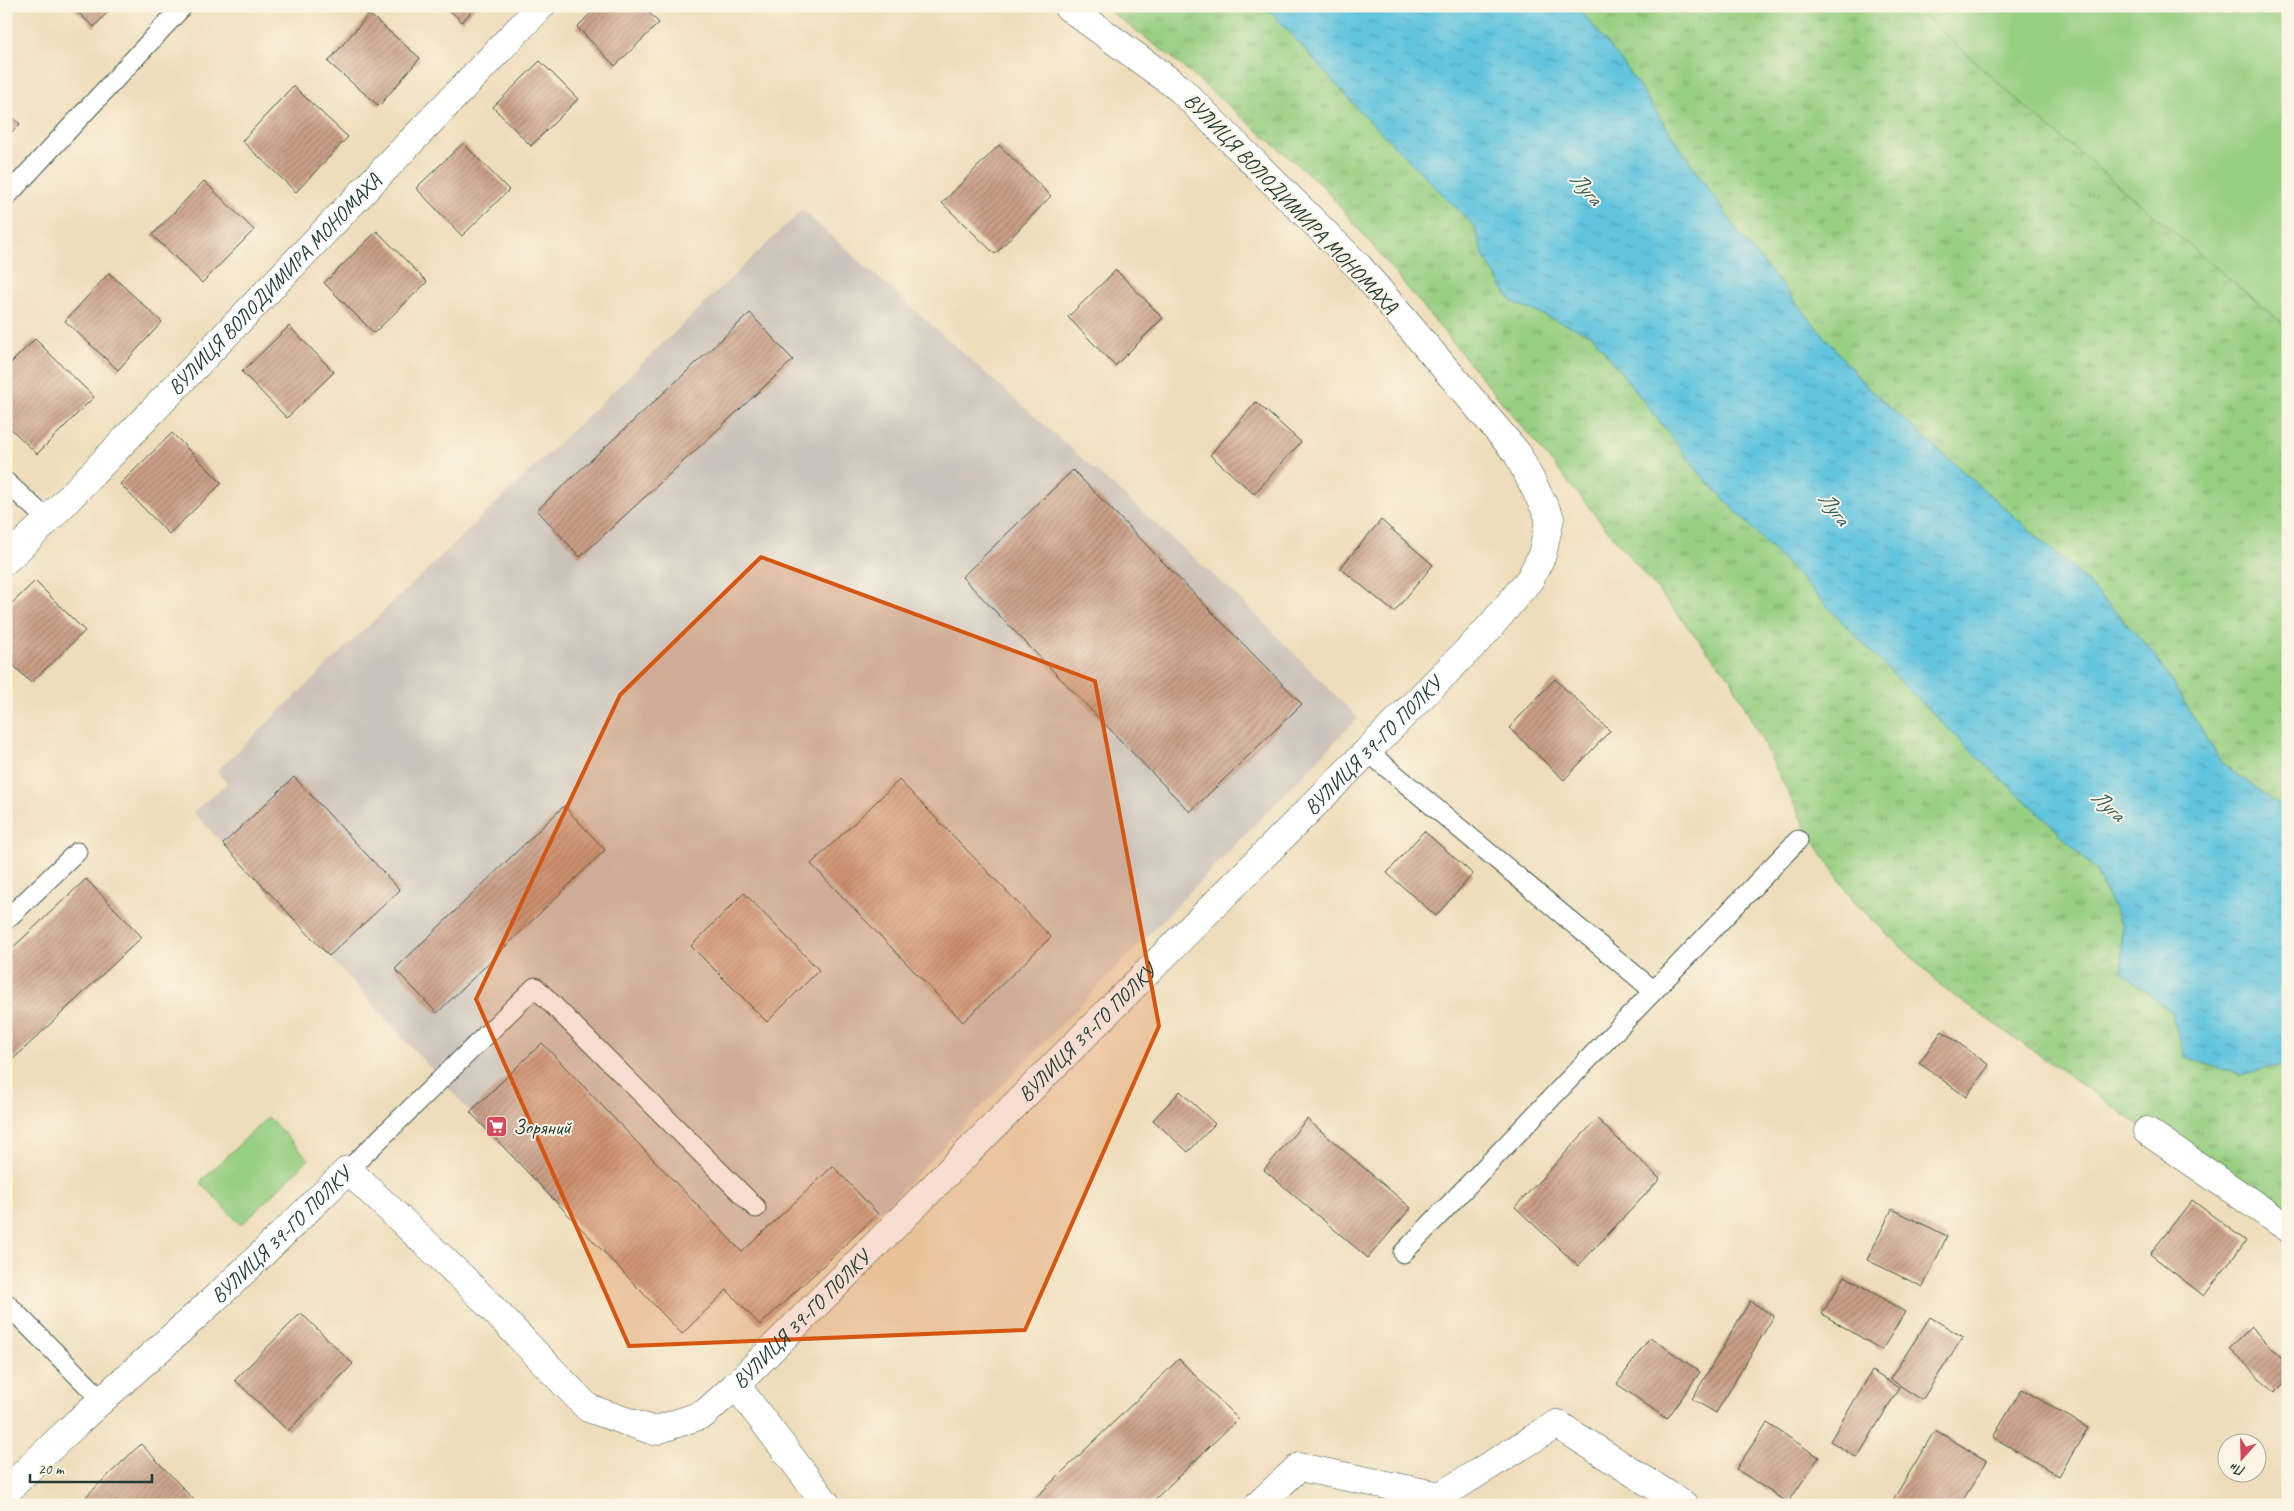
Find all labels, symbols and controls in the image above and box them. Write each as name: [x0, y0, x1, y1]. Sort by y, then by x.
street label: ВУЛИЦЯ ВОЛОДИМИРА МОНОМАХА: [1179, 87, 1404, 319]
water label: Луга: [1564, 165, 1610, 212]
street label: ВУЛИЦЯ ВОЛОДИМИРА МОНОМАХА: [162, 168, 387, 400]
water label: Луга: [1812, 485, 1857, 532]
street label: ВУЛИЦЯ 39-ГО ПОЛКУ: [1298, 669, 1449, 820]
water label: Луга: [2085, 783, 2132, 829]
street label: ВУЛИЦЯ 39-ГО ПОЛКУ: [1013, 956, 1163, 1107]
place label: Зоряний: [513, 1114, 572, 1140]
supermarket icon: Зоряний: [485, 1115, 509, 1139]
street label: ВУЛИЦЯ 39-ГО ПОЛКУ: [205, 1160, 358, 1309]
street label: ВУЛИЦЯ 39-ГО ПОЛКУ: [727, 1243, 878, 1394]
north arrow: [2216, 1434, 2266, 1484]
scale bar: [30, 1451, 152, 1483]
text: Пн: [2227, 1459, 2248, 1480]
text: 20 m: [38, 1460, 65, 1479]

